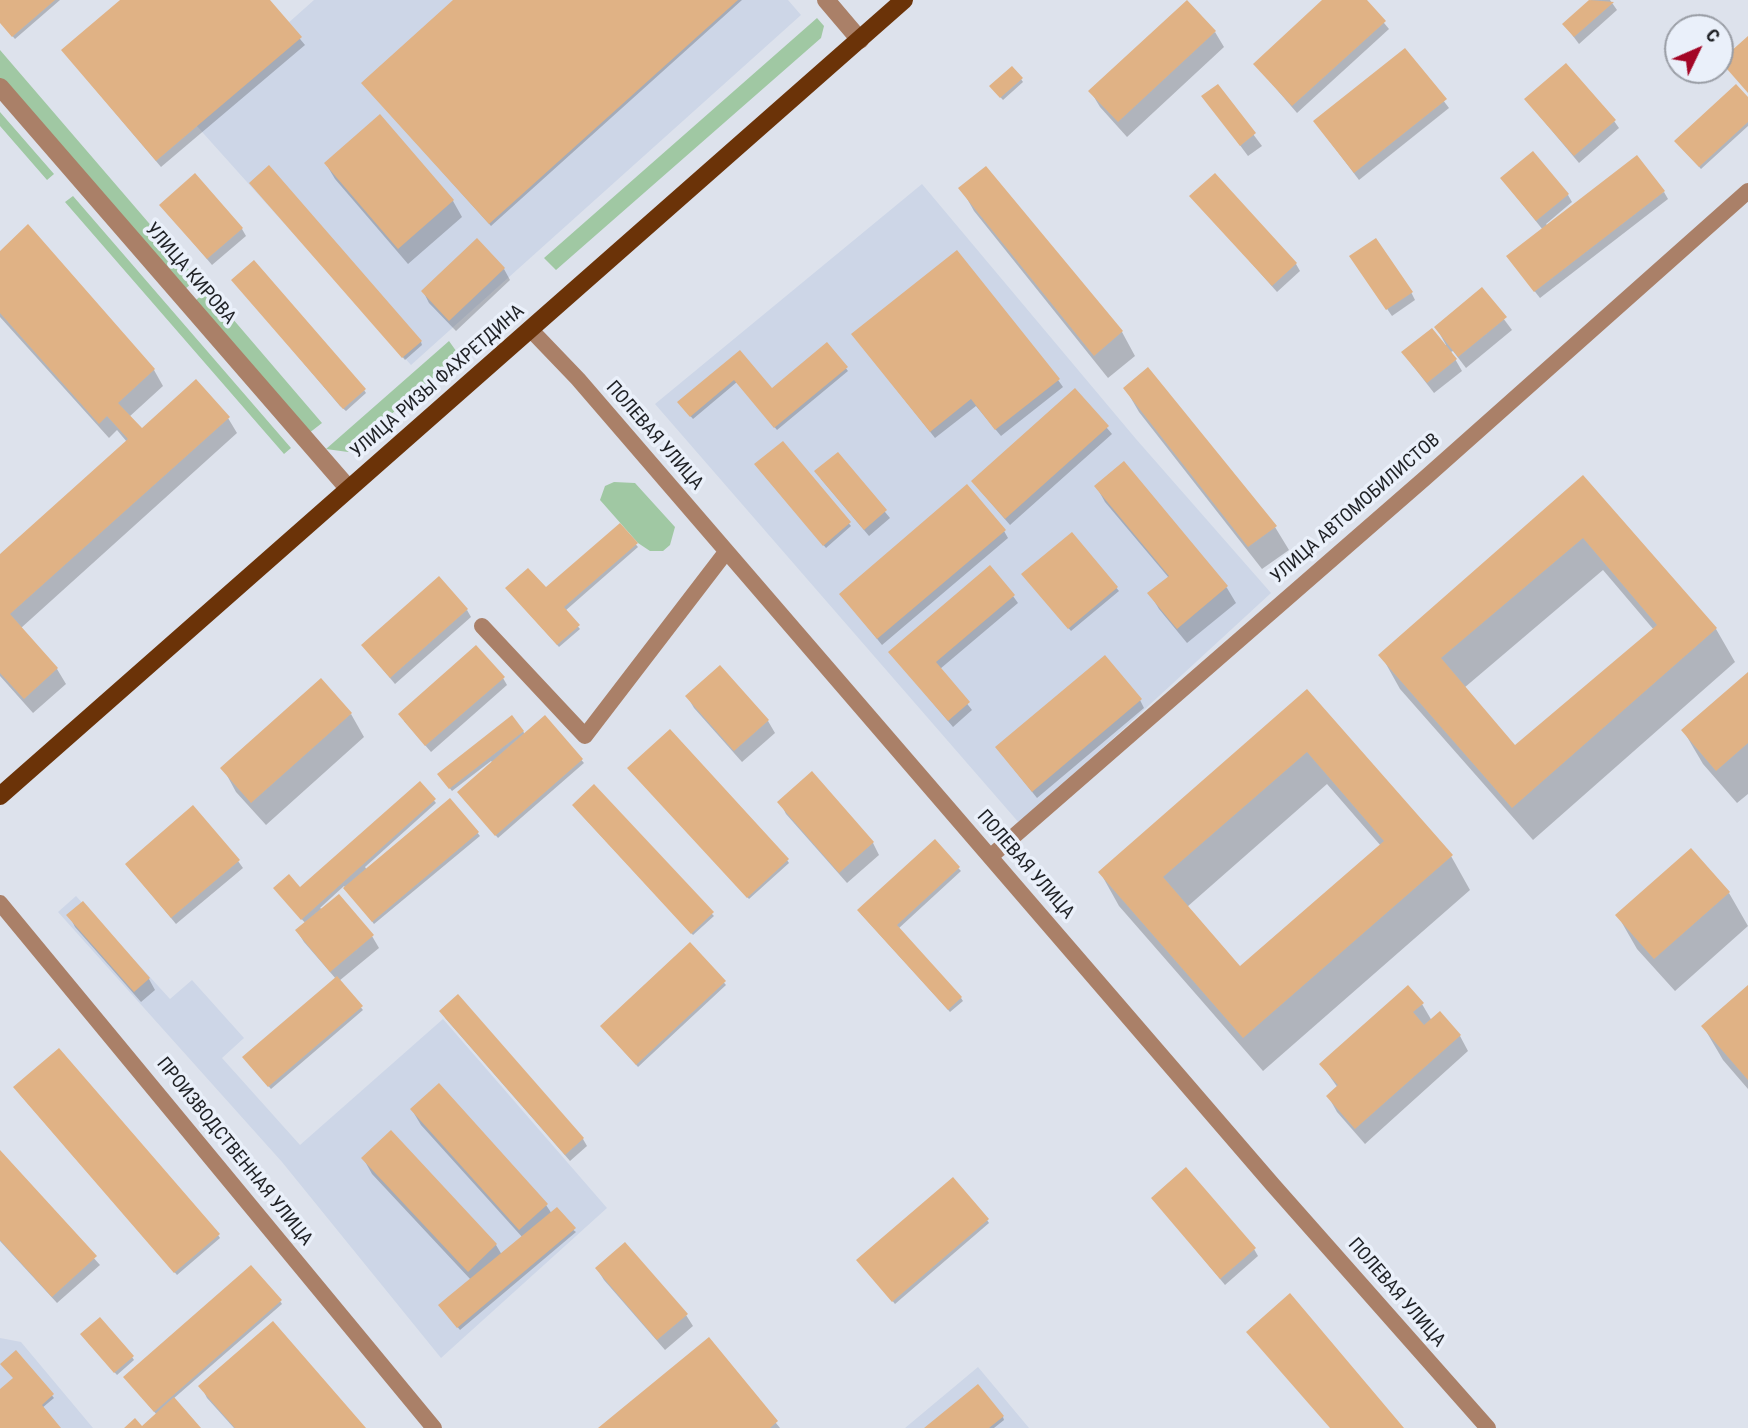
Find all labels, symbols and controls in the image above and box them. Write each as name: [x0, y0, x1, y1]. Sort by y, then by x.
north arrow: [1664, 14, 1734, 84]
text: С: [1701, 24, 1725, 47]
street label: УЛИЦА КИРОВА: [140, 219, 240, 329]
street label: УЛИЦА РИЗЫ ФАХРЕТДИНА: [347, 300, 529, 464]
street label: ПОЛЕВАЯ УЛИЦА: [600, 377, 708, 495]
street label: УЛИЦА АВТОМОБИЛИСТОВ: [1267, 429, 1445, 589]
street label: ПОЛЕВАЯ УЛИЦА: [971, 806, 1079, 924]
street label: ПРОИЗВОДСТВЕННАЯ УЛИЦА: [151, 1053, 317, 1251]
street label: ПОЛЕВАЯ УЛИЦА: [1342, 1234, 1450, 1352]

